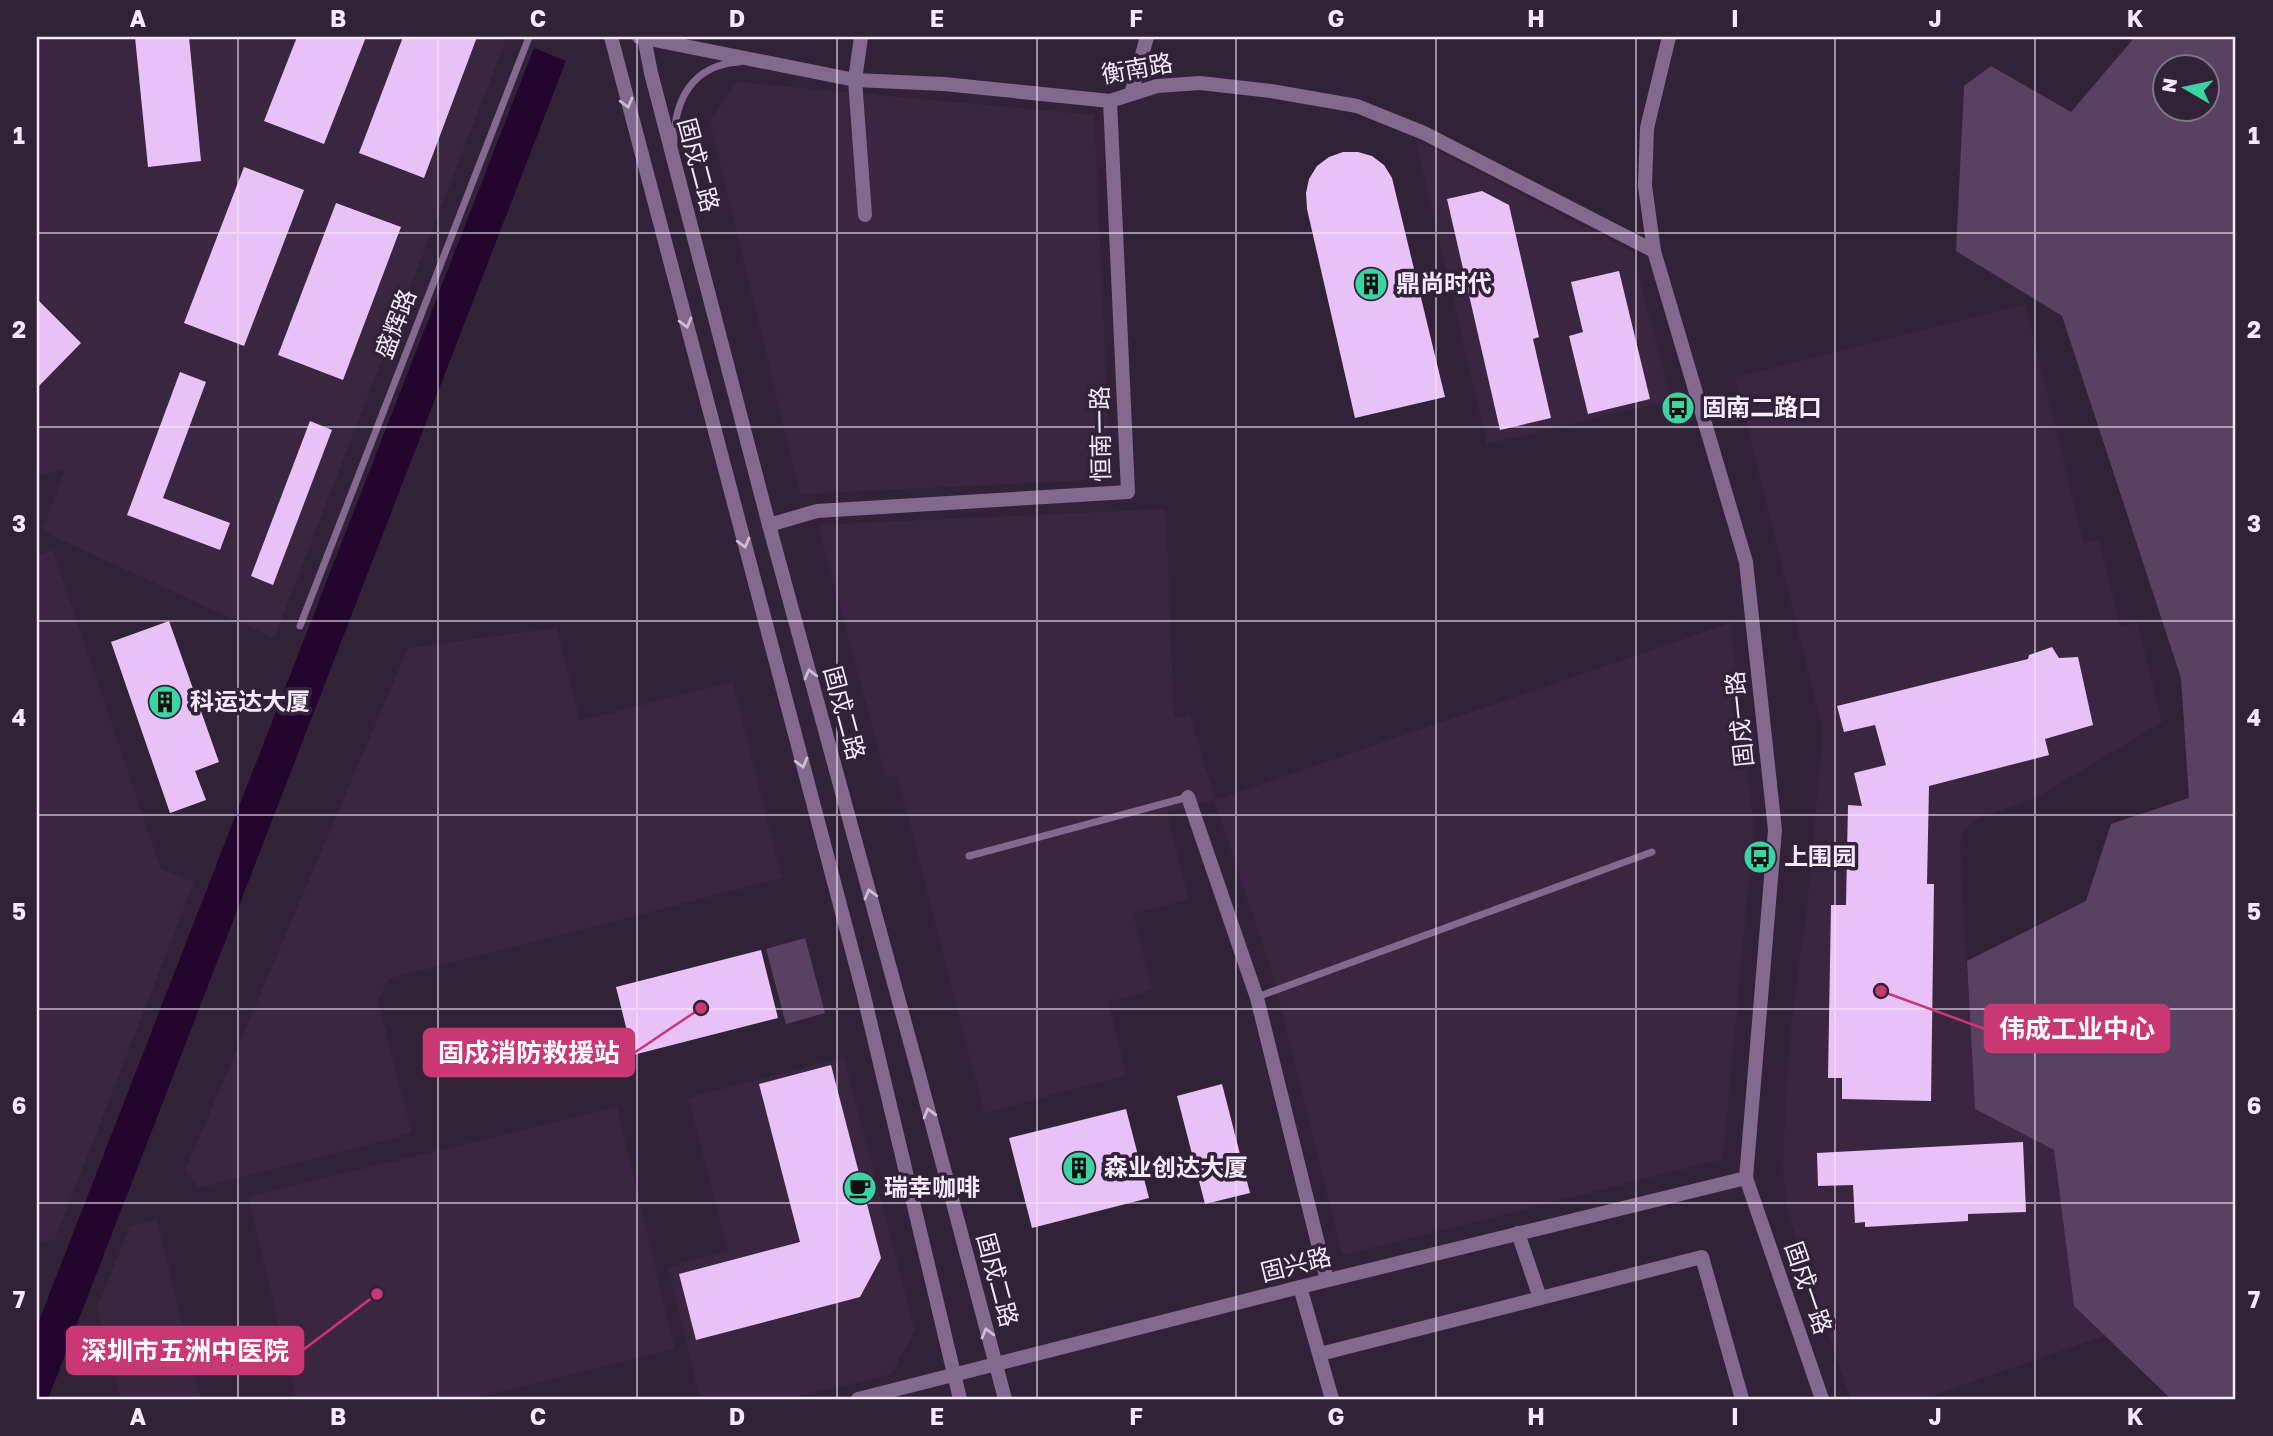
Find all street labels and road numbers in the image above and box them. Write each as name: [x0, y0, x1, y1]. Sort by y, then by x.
street label: 衡南路: [1099, 47, 1175, 88]
street label: 固戍二路: [673, 114, 726, 215]
street label: 盛辉路: [368, 285, 421, 362]
street label: 恒南一路: [1084, 386, 1115, 482]
street label: 固戍二路: [819, 662, 872, 763]
street label: 固戍一路: [1719, 670, 1758, 768]
street label: 固戍二路: [972, 1229, 1025, 1330]
street label: 固戍一路: [1780, 1237, 1839, 1338]
street label: 固兴路: [1257, 1241, 1334, 1286]

